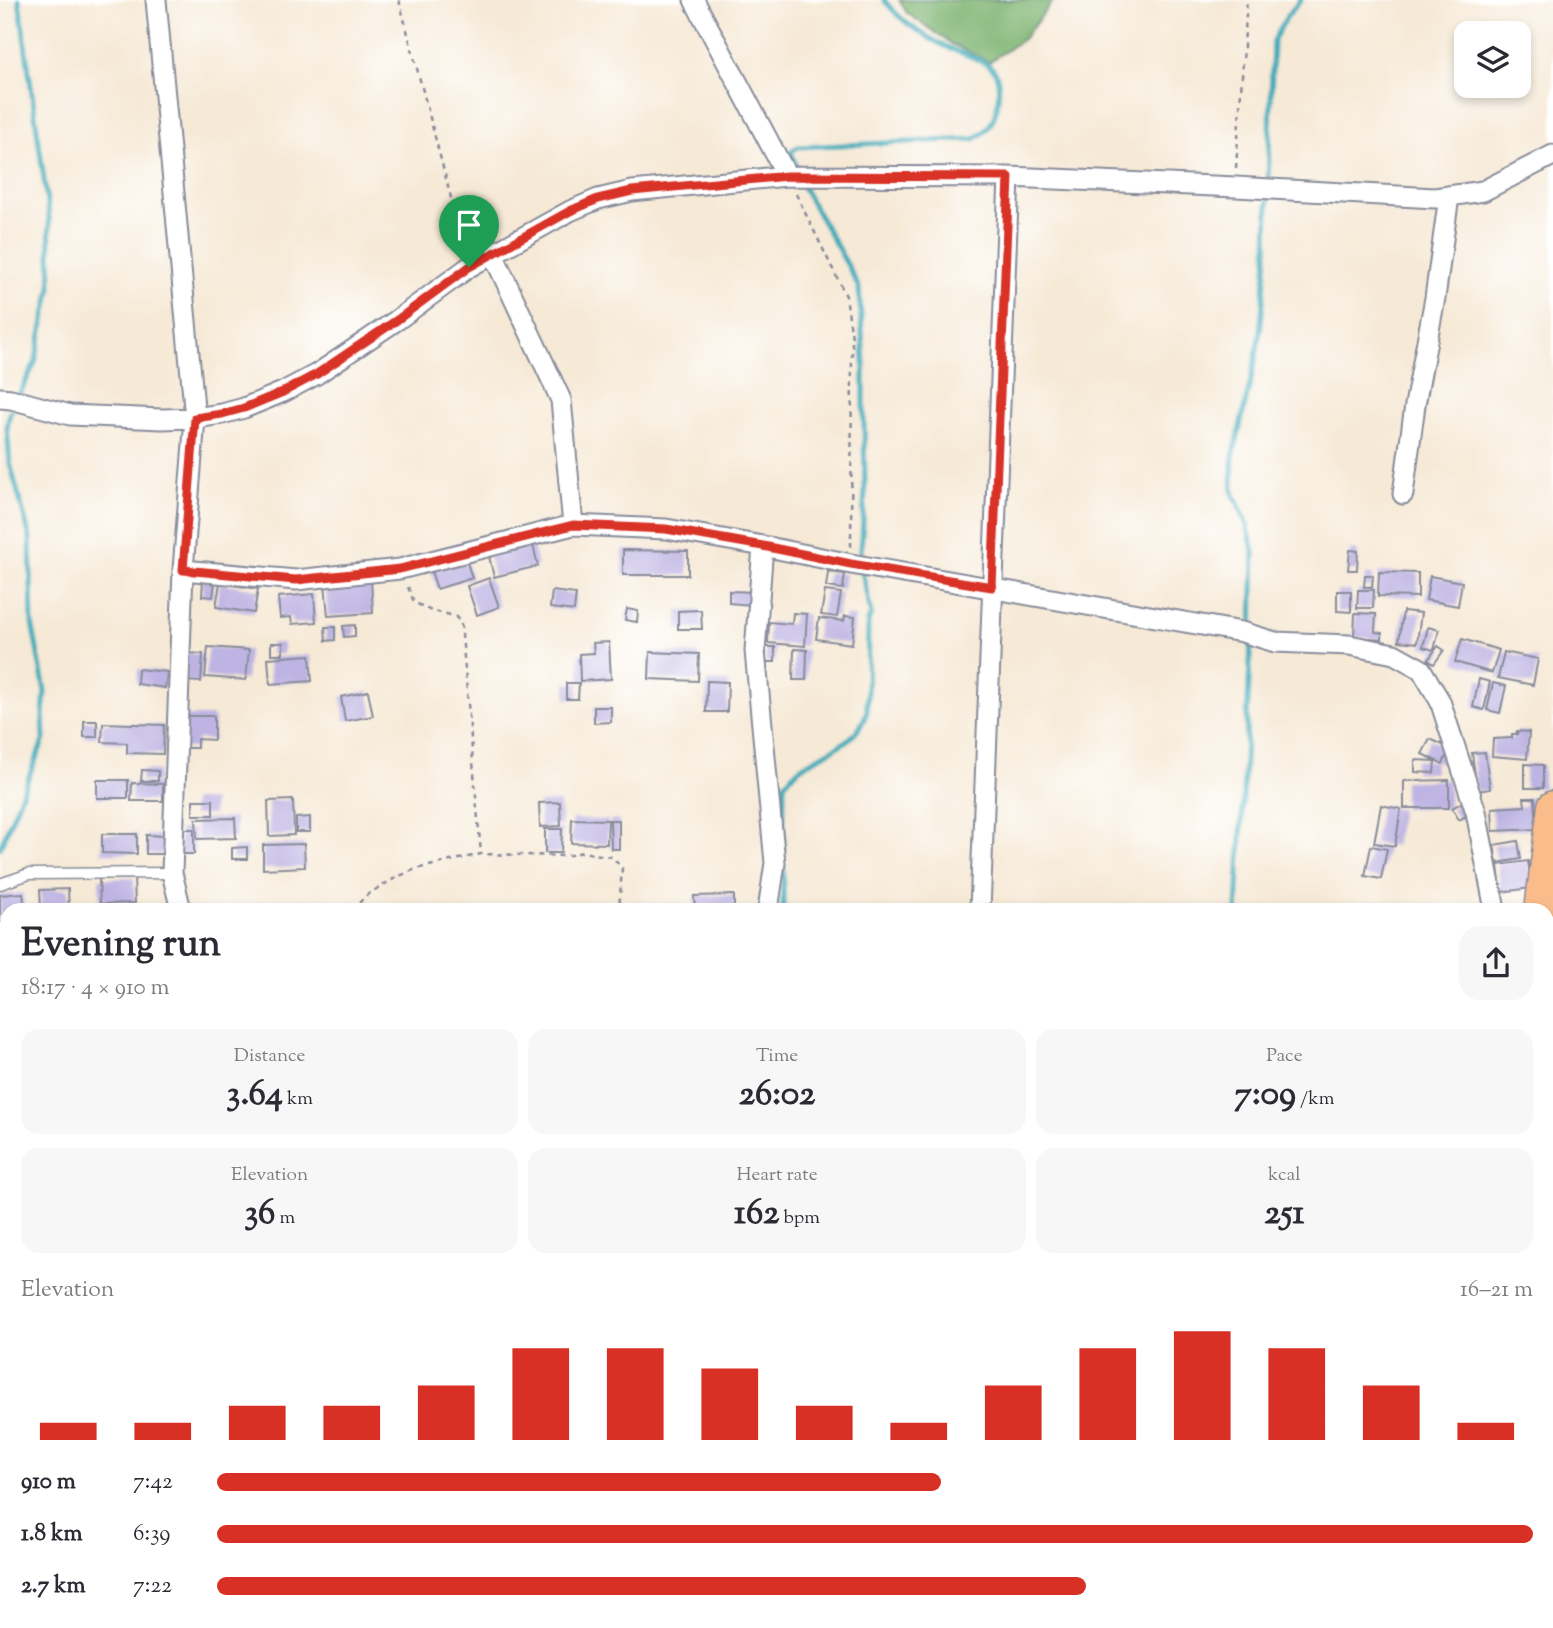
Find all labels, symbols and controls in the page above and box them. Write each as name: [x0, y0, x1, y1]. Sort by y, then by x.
map controls: [1454, 21, 1531, 98]
button: layers: [1454, 21, 1531, 98]
pin: [439, 195, 499, 267]
icon: arrive: [450, 206, 488, 244]
text: Evening run: [21, 919, 221, 973]
button: share: [1459, 926, 1533, 1000]
text: 18:17 · 4 × 910 m: [21, 972, 170, 1005]
text: Distance: [234, 1043, 305, 1070]
text: Time: [756, 1043, 798, 1070]
text: Pace: [1266, 1043, 1303, 1070]
text: 3.64: [226, 1070, 283, 1121]
text: 26:02: [739, 1070, 815, 1121]
text: 7:09: [1234, 1070, 1296, 1121]
text: km: [283, 1086, 313, 1113]
text: /km: [1296, 1086, 1334, 1113]
text: Elevation: [231, 1162, 308, 1189]
text: Heart rate: [736, 1162, 818, 1189]
text: kcal: [1268, 1162, 1301, 1189]
text: 36: [244, 1189, 275, 1240]
text: 162: [734, 1189, 779, 1240]
text: 251: [1264, 1189, 1304, 1240]
text: m: [275, 1205, 295, 1232]
text: bpm: [779, 1205, 820, 1232]
text: Elevation: [21, 1274, 114, 1307]
text: 16–21 m: [1460, 1274, 1533, 1307]
text: 910 m: [21, 1466, 76, 1499]
text: 7:42: [133, 1466, 173, 1499]
text: 1.8 km: [21, 1518, 83, 1551]
text: 6:39: [133, 1518, 170, 1551]
text: 2.7 km: [21, 1570, 86, 1603]
text: 7:22: [133, 1570, 172, 1603]

